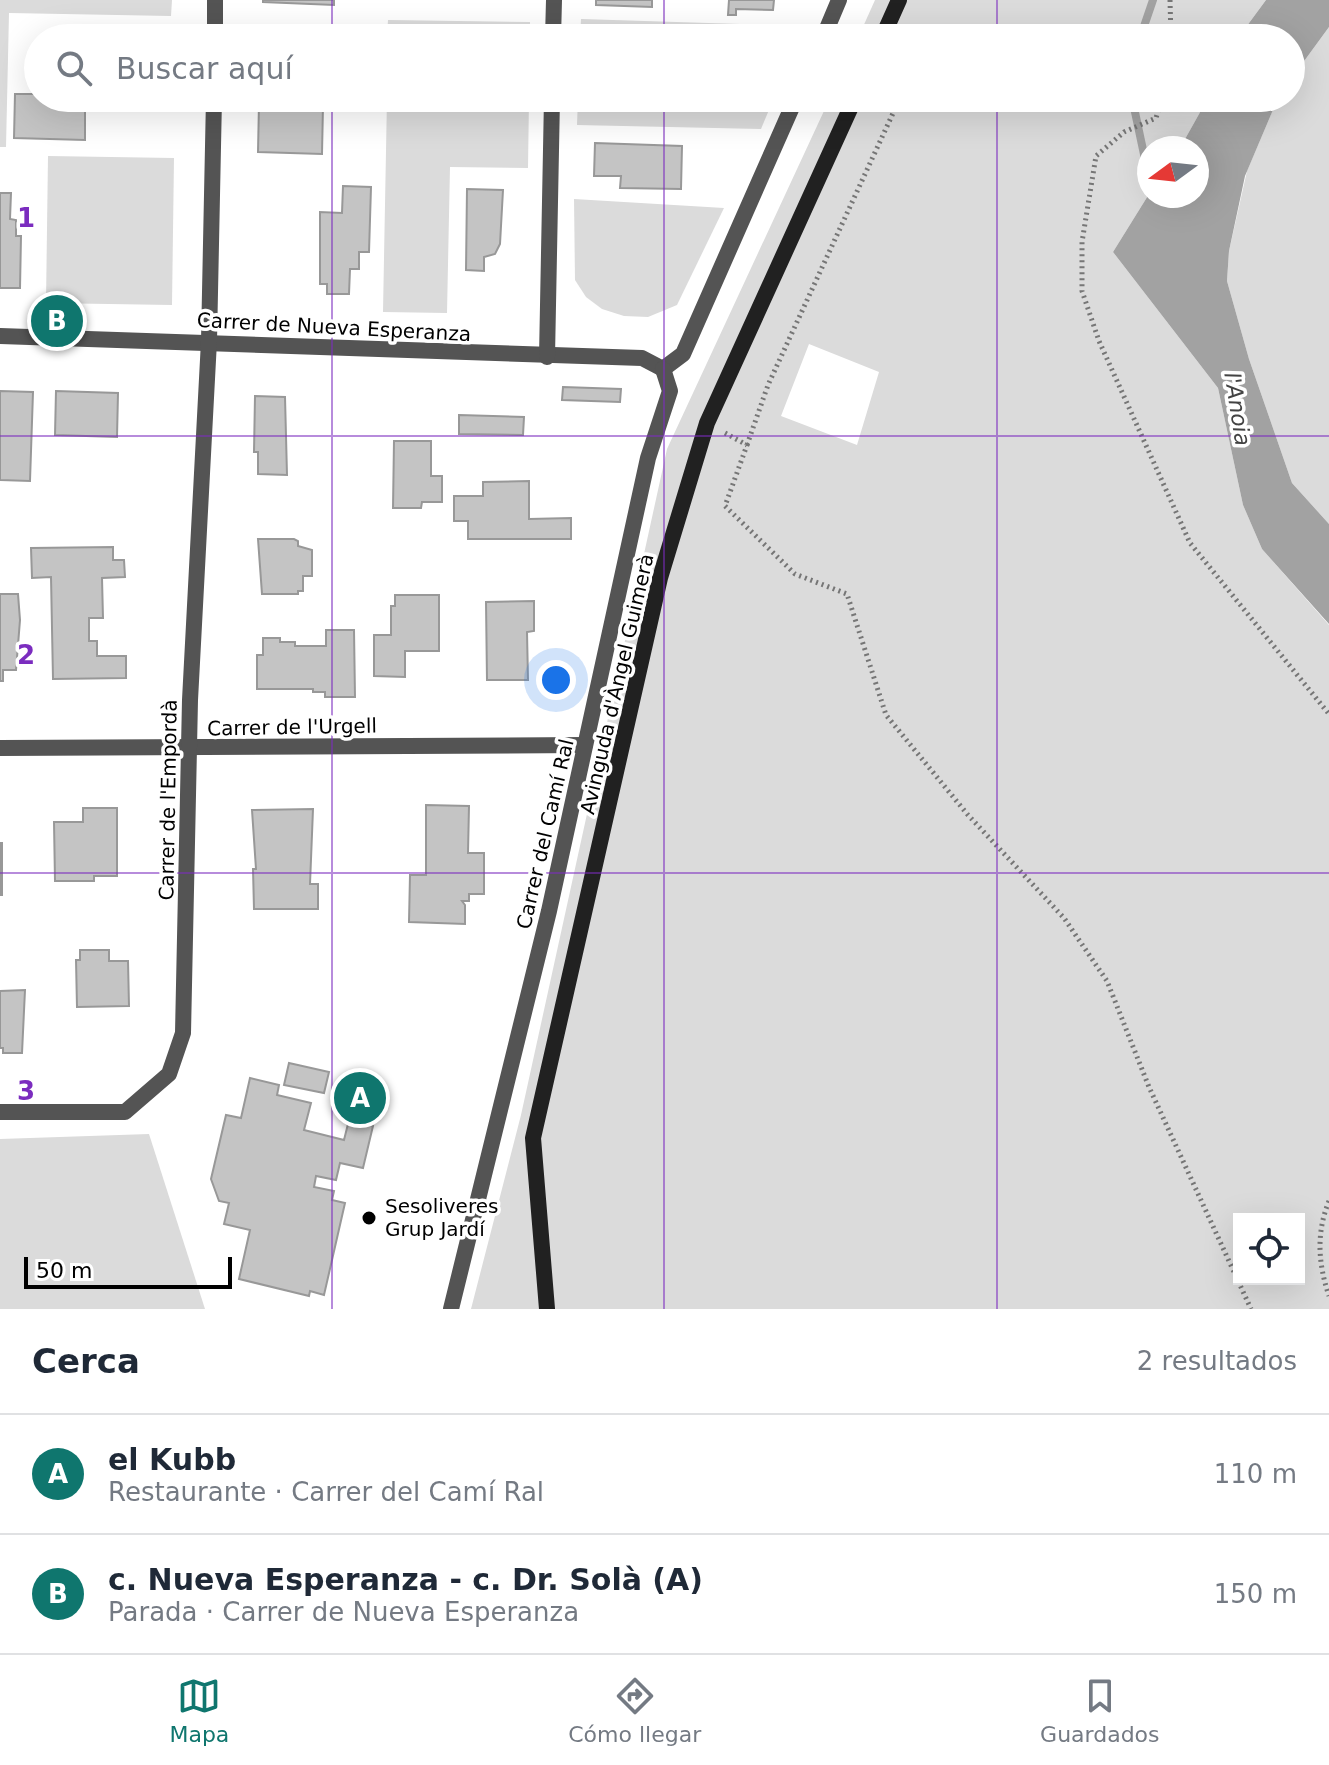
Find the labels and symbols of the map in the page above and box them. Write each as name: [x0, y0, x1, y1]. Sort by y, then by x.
north arrow: [1137, 136, 1209, 208]
text: 1: [17, 203, 35, 233]
pin: B: [31, 291, 83, 351]
street label: Carrer de Nueva Esperanza: [196, 308, 472, 346]
water label: l'Anoia: [1219, 370, 1256, 448]
street label: Avinguda d'Àngel Guimerà: [575, 551, 659, 817]
text: 2: [17, 640, 35, 670]
your location: [536, 660, 576, 700]
street label: Carrer de l'Empordà: [154, 699, 182, 901]
street label: Carrer de l'Urgell: [207, 714, 377, 740]
street label: Carrer del Camí Ral: [511, 737, 579, 931]
pin: A: [334, 1068, 386, 1128]
text: 3: [17, 1076, 35, 1106]
place label: Sesoliveres Grup Jardí: [385, 1194, 498, 1241]
marker: Sesoliveres Grup Jardí: [360, 1209, 378, 1227]
scale bar: [24, 1253, 232, 1289]

